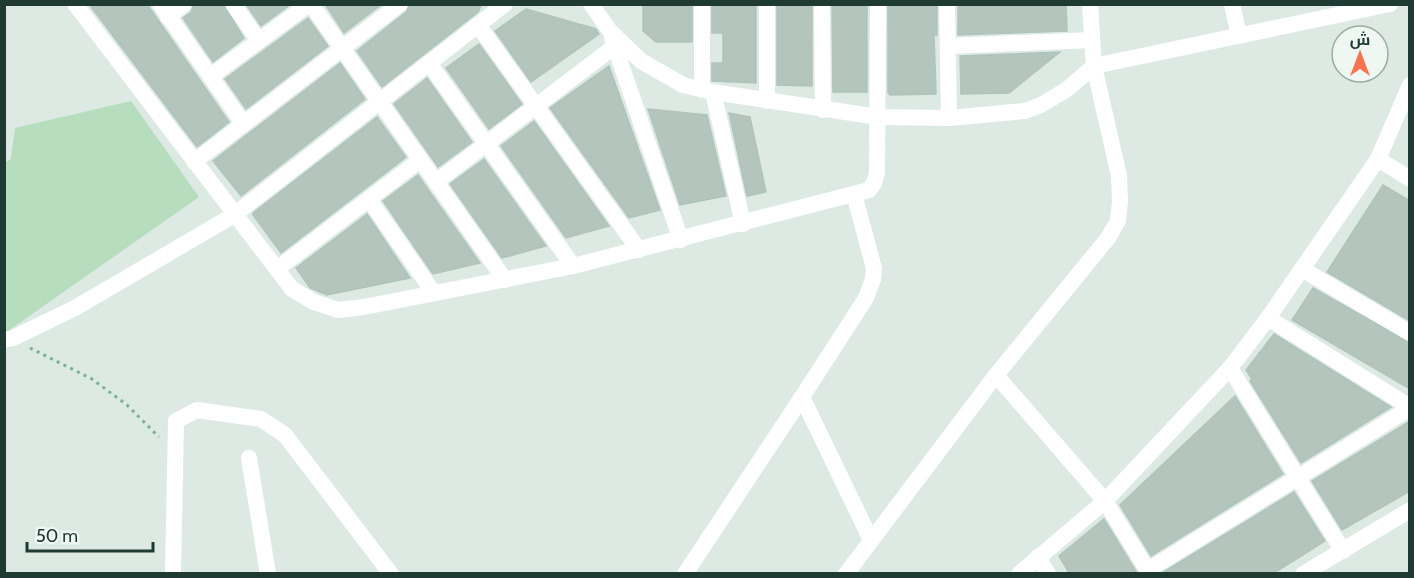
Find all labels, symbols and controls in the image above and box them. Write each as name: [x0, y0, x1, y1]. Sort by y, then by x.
north arrow: [1330, 24, 1390, 84]
text: ش: [1350, 30, 1370, 49]
scale bar: [27, 515, 153, 553]
text: 50 m: [36, 525, 78, 547]

